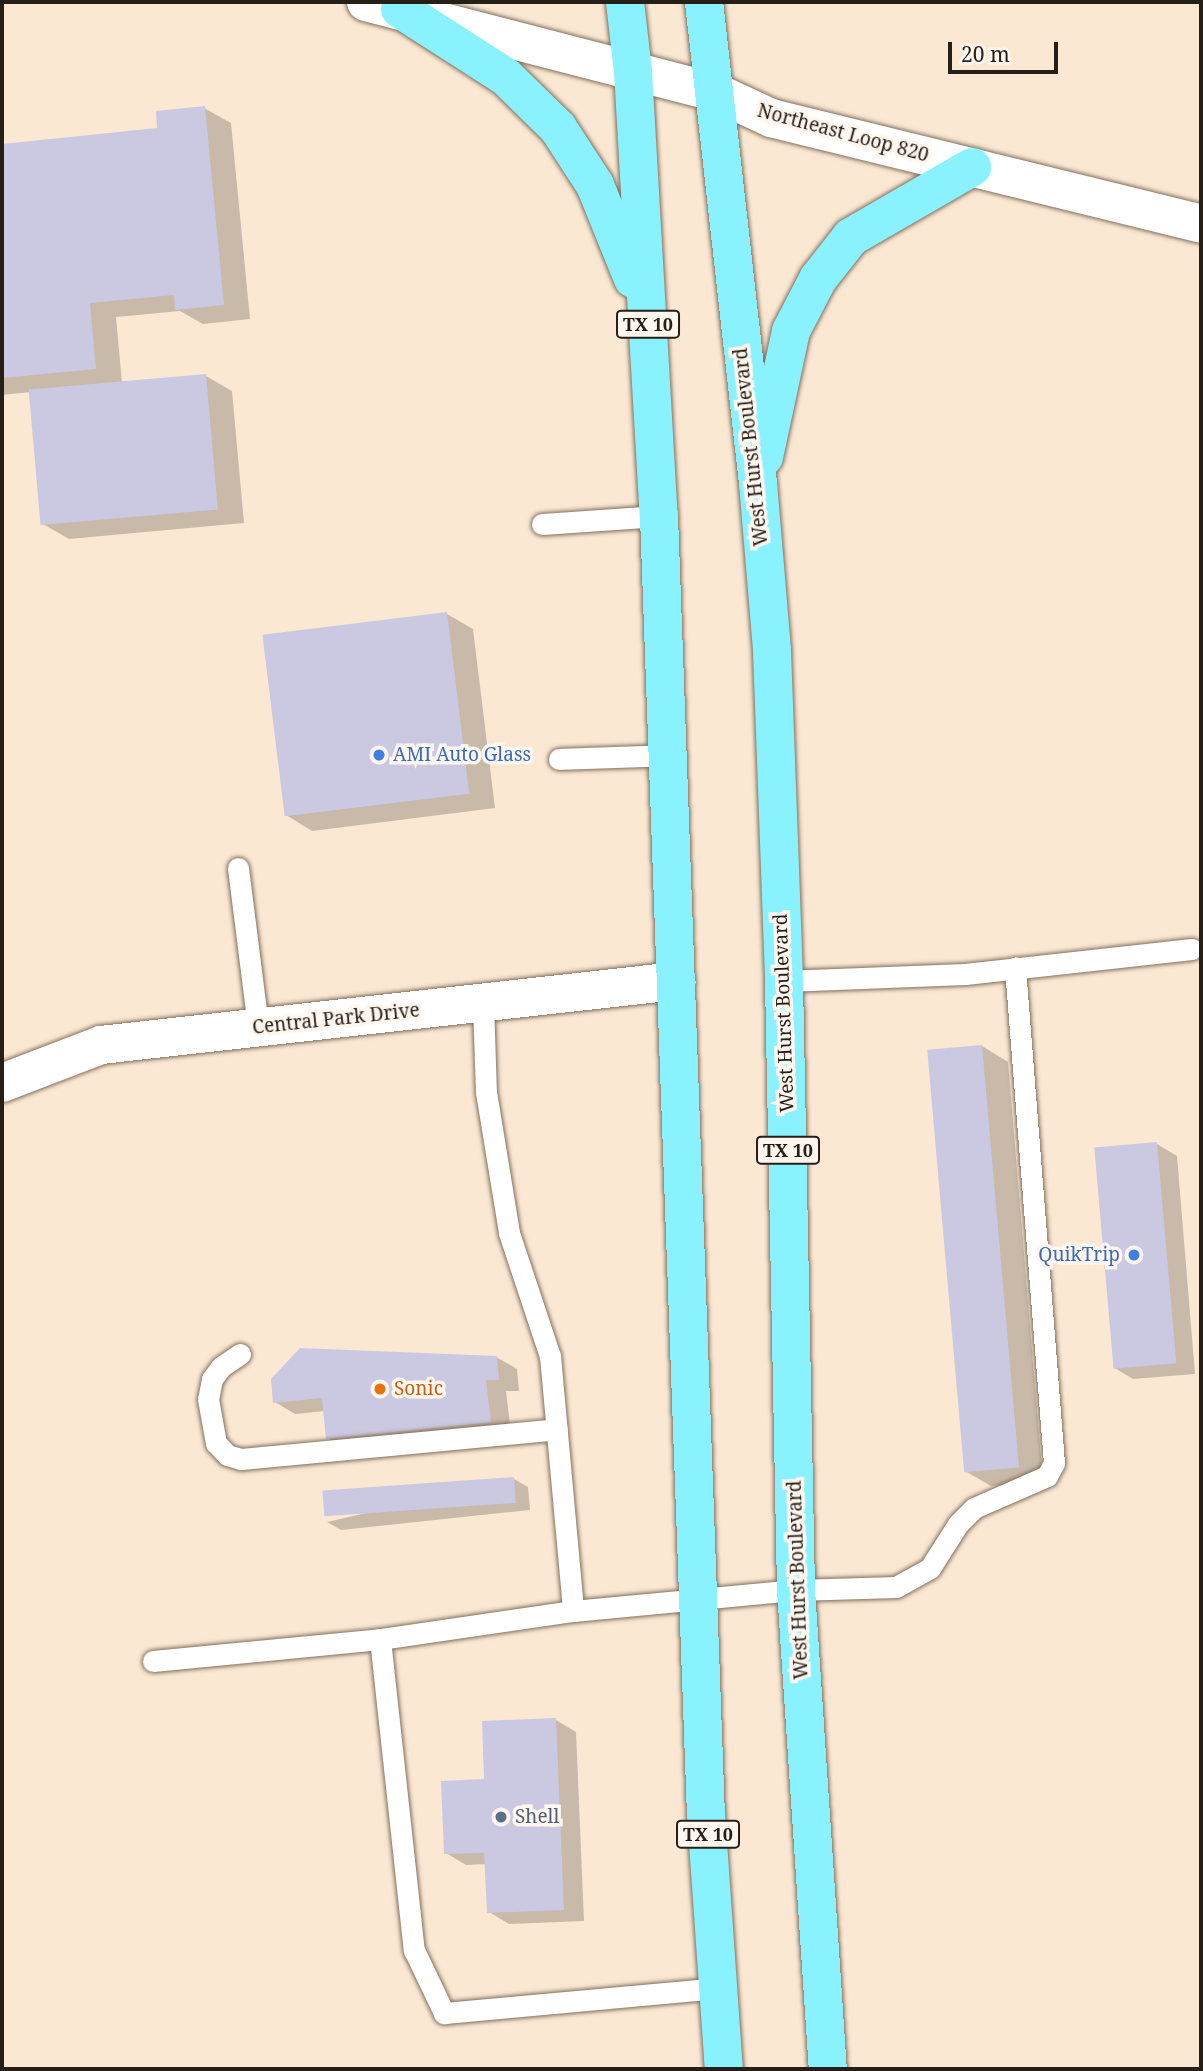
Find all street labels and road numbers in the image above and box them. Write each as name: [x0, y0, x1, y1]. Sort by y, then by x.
street label: Northeast Loop 820: [755, 99, 931, 167]
road number: TX 10: [615, 310, 681, 338]
street label: West Hurst Boulevard: [729, 347, 773, 547]
street label: West Hurst Boulevard: [769, 913, 799, 1113]
street label: Central Park Drive: [251, 999, 421, 1039]
road number: TX 10: [755, 1135, 821, 1164]
street label: West Hurst Boulevard: [783, 1480, 813, 1680]
road number: TX 10: [675, 1820, 741, 1848]

